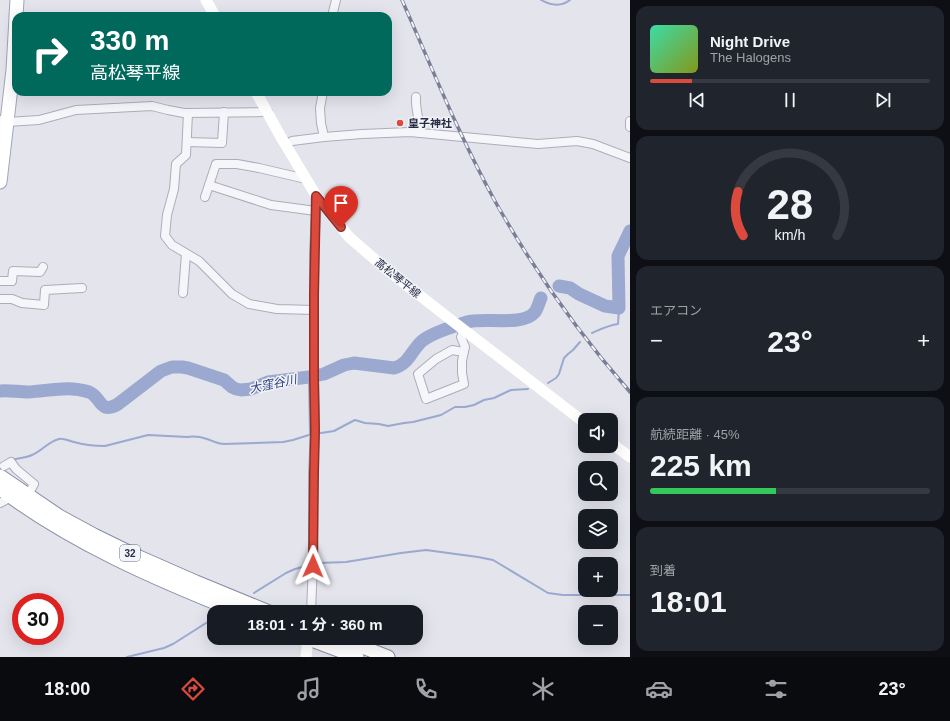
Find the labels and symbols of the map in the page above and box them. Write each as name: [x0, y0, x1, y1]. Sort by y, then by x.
place label: 皇子神社: [408, 117, 452, 129]
marker: 皇子神社: [395, 118, 405, 128]
pin: [324, 186, 358, 227]
street label: 高松琴平線: [373, 256, 423, 300]
water label: 大窪谷川: [248, 372, 300, 396]
road number: 32: [120, 545, 140, 561]
position arrow: [292, 545, 334, 587]
speed limit sign: 30: [12, 593, 64, 645]

